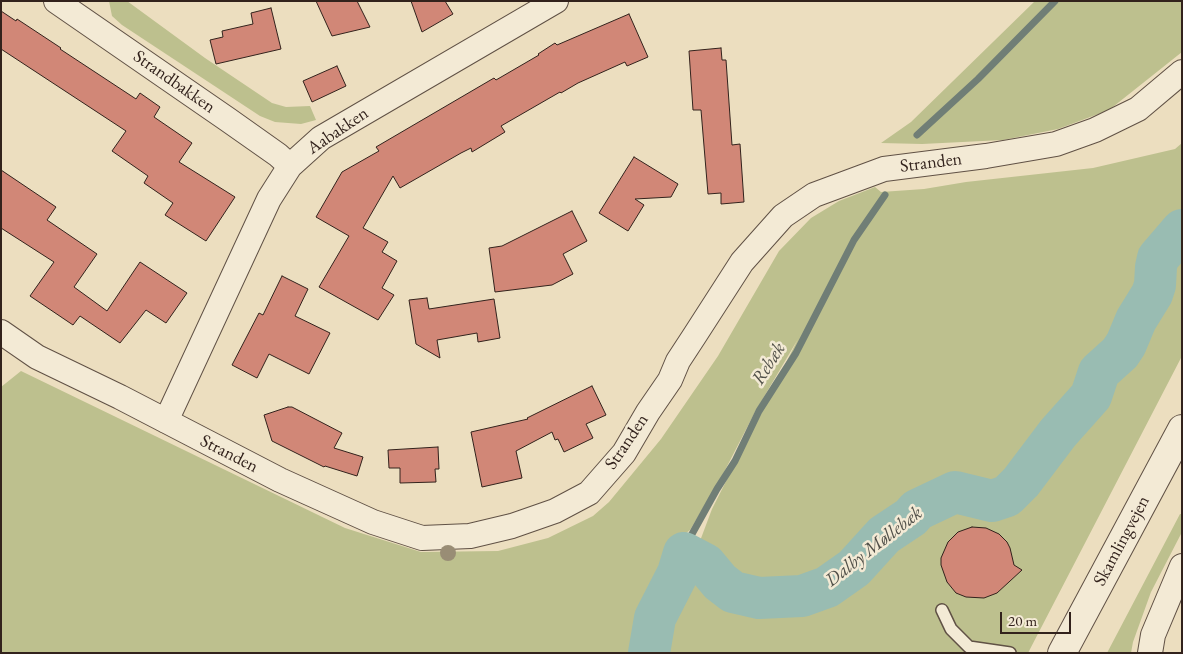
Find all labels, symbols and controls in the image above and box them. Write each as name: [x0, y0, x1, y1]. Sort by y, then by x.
street label: Strandbakken: [129, 46, 219, 118]
street label: Aabakken: [303, 103, 373, 159]
street label: Stranden: [899, 148, 963, 178]
water label: Rebæk: [747, 339, 791, 389]
street label: Stranden: [601, 410, 653, 474]
street label: Stranden: [196, 430, 262, 478]
street label: Skamlingvejen: [1089, 492, 1155, 590]
water label: Dalby Møllebæk: [821, 502, 927, 592]
scale bar: [1003, 602, 1074, 634]
text: 20 m: [1008, 611, 1037, 630]

